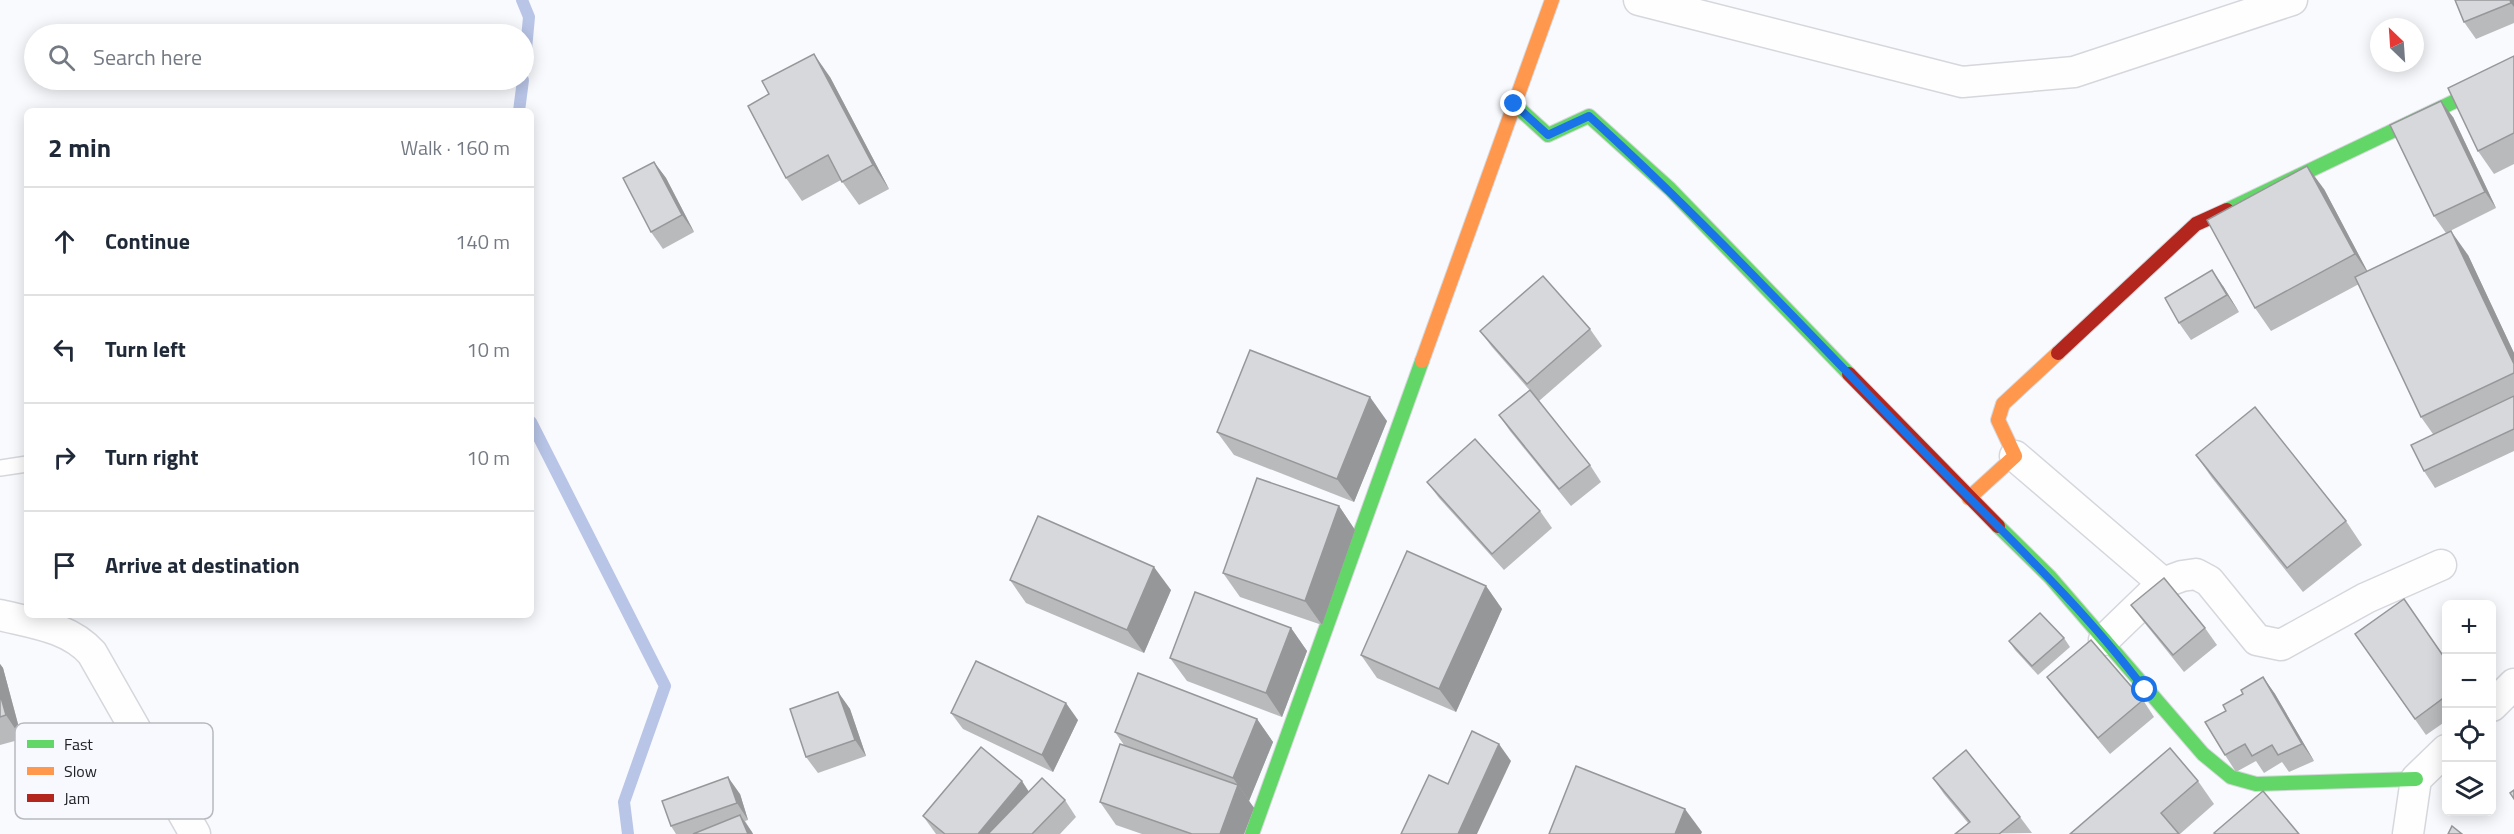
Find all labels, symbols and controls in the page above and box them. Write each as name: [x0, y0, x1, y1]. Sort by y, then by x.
north arrow: [2370, 18, 2424, 72]
search box: [24, 24, 534, 90]
text: Search here: [93, 40, 202, 74]
icon: search: [45, 41, 78, 74]
route end: [1500, 90, 1526, 116]
text: 2 min: [48, 128, 111, 167]
text: Walk · 160 m: [401, 132, 510, 163]
text: Continue: [105, 224, 190, 258]
icon: ahead: [48, 225, 81, 258]
text: 140 m: [455, 226, 510, 257]
text: Turn left: [105, 332, 186, 366]
icon: left: [48, 333, 81, 366]
text: 10 m: [466, 334, 510, 365]
text: Turn right: [105, 440, 199, 474]
icon: right: [48, 441, 81, 474]
text: 10 m: [466, 442, 510, 473]
text: Arrive at destination: [105, 548, 300, 582]
icon: arrive: [48, 549, 81, 582]
map controls: [2442, 600, 2496, 816]
button: +: [2442, 600, 2496, 654]
button: −: [2442, 654, 2496, 708]
route start: [2131, 676, 2157, 702]
button: locate: [2442, 708, 2496, 762]
legend: [15, 723, 213, 819]
text: Fast: [64, 732, 93, 756]
text: Slow: [64, 759, 97, 783]
button: layers: [2442, 762, 2496, 816]
text: Jam: [64, 786, 90, 810]

